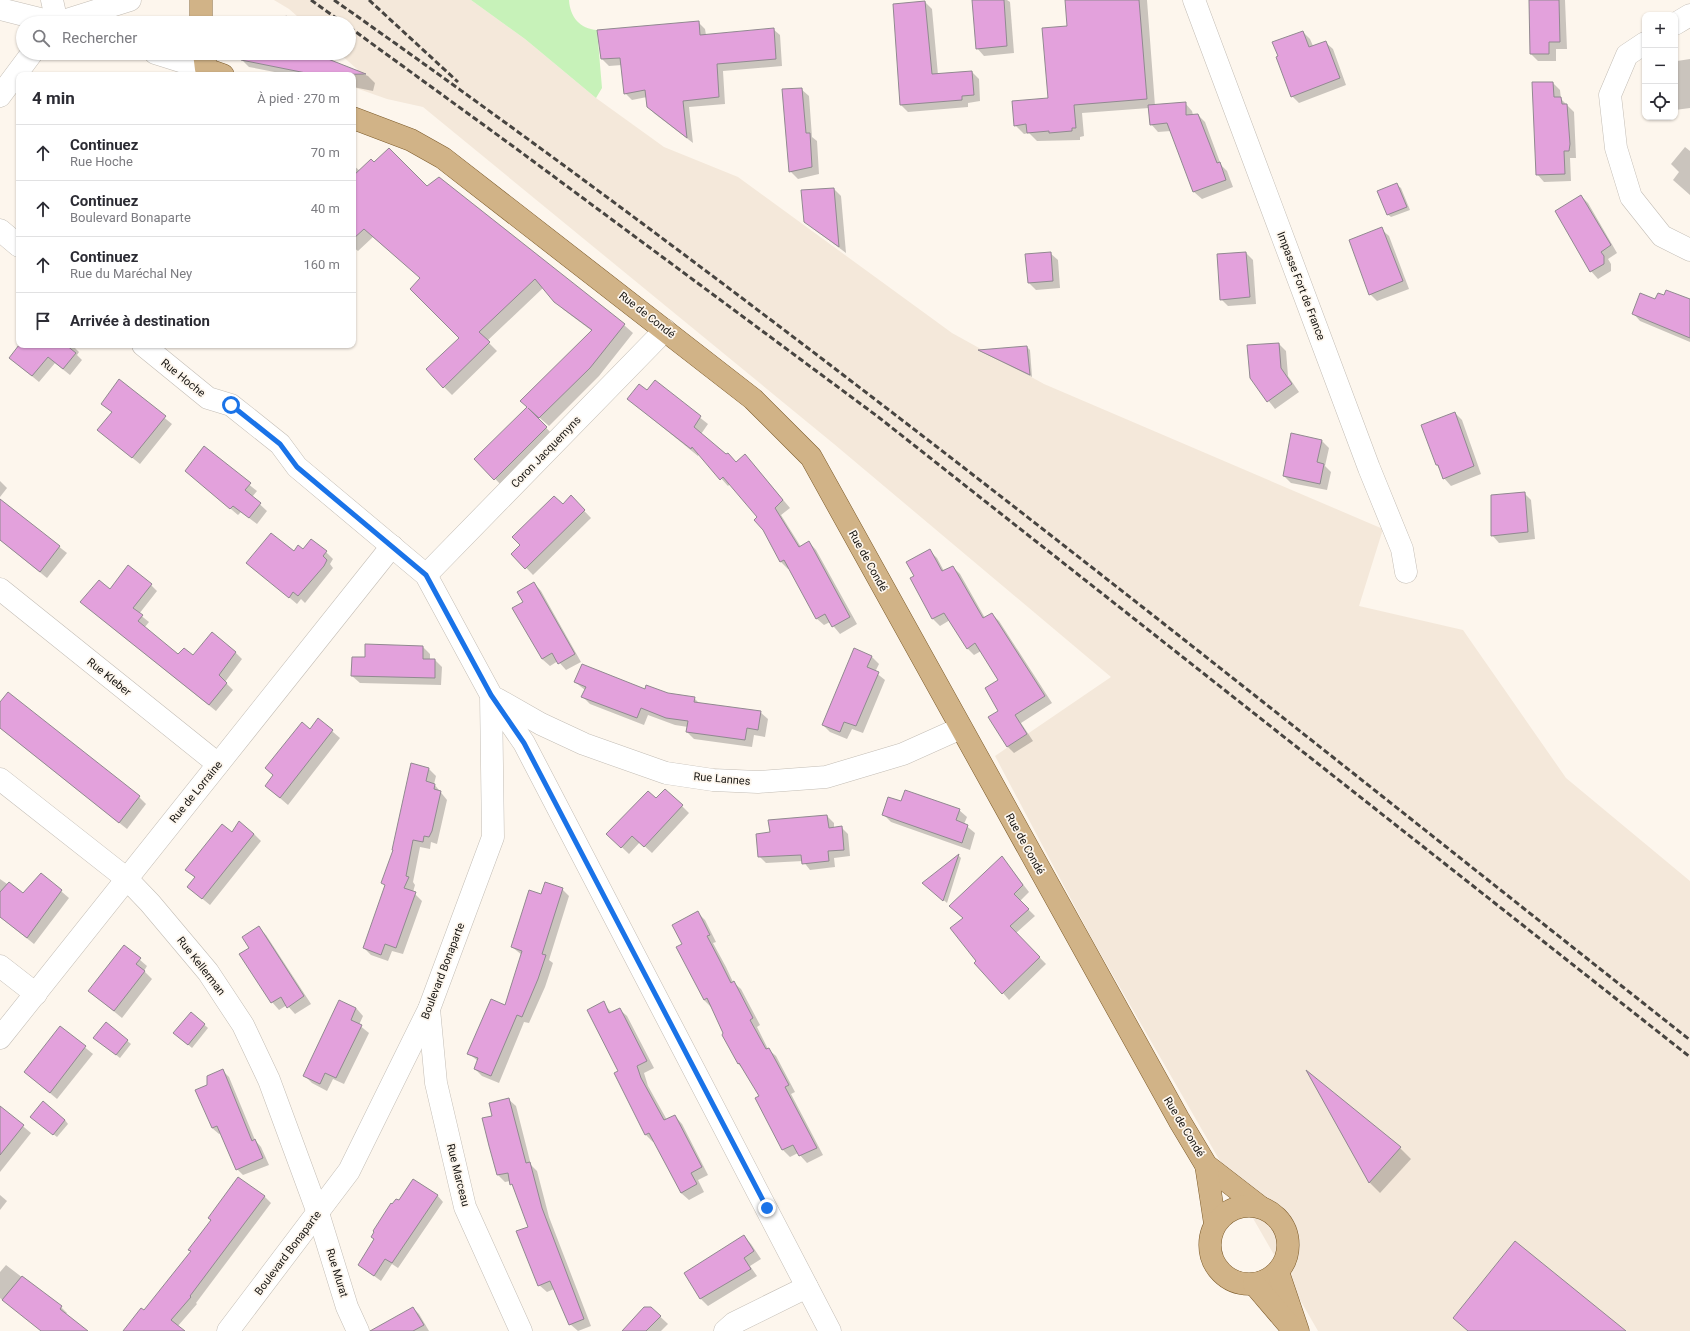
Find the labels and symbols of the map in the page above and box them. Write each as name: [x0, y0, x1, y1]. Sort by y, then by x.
street label: Impasse Fort de France: [1274, 230, 1328, 342]
street label: Rue de Condé: [616, 289, 678, 341]
street label: Rue Hoche: [158, 356, 208, 400]
route start: [222, 396, 240, 414]
street label: Coron Jacquemyns: [508, 413, 584, 491]
street label: Rue de Condé: [846, 528, 890, 594]
street label: Rue Kleber: [84, 655, 134, 699]
street label: Rue de Lorraine: [167, 758, 225, 826]
street label: Rue Lannes: [693, 770, 751, 788]
street label: Rue de Condé: [1003, 811, 1047, 877]
street label: Boulevard Bonaparte: [419, 921, 467, 1021]
street label: Rue Kellerman: [174, 934, 228, 998]
street label: Rue de Condé: [1161, 1095, 1207, 1160]
street label: Rue Marceau: [444, 1142, 472, 1208]
route end: [758, 1199, 776, 1217]
street label: Boulevard Bonaparte: [252, 1208, 324, 1298]
street label: Rue Murat: [323, 1247, 351, 1299]

